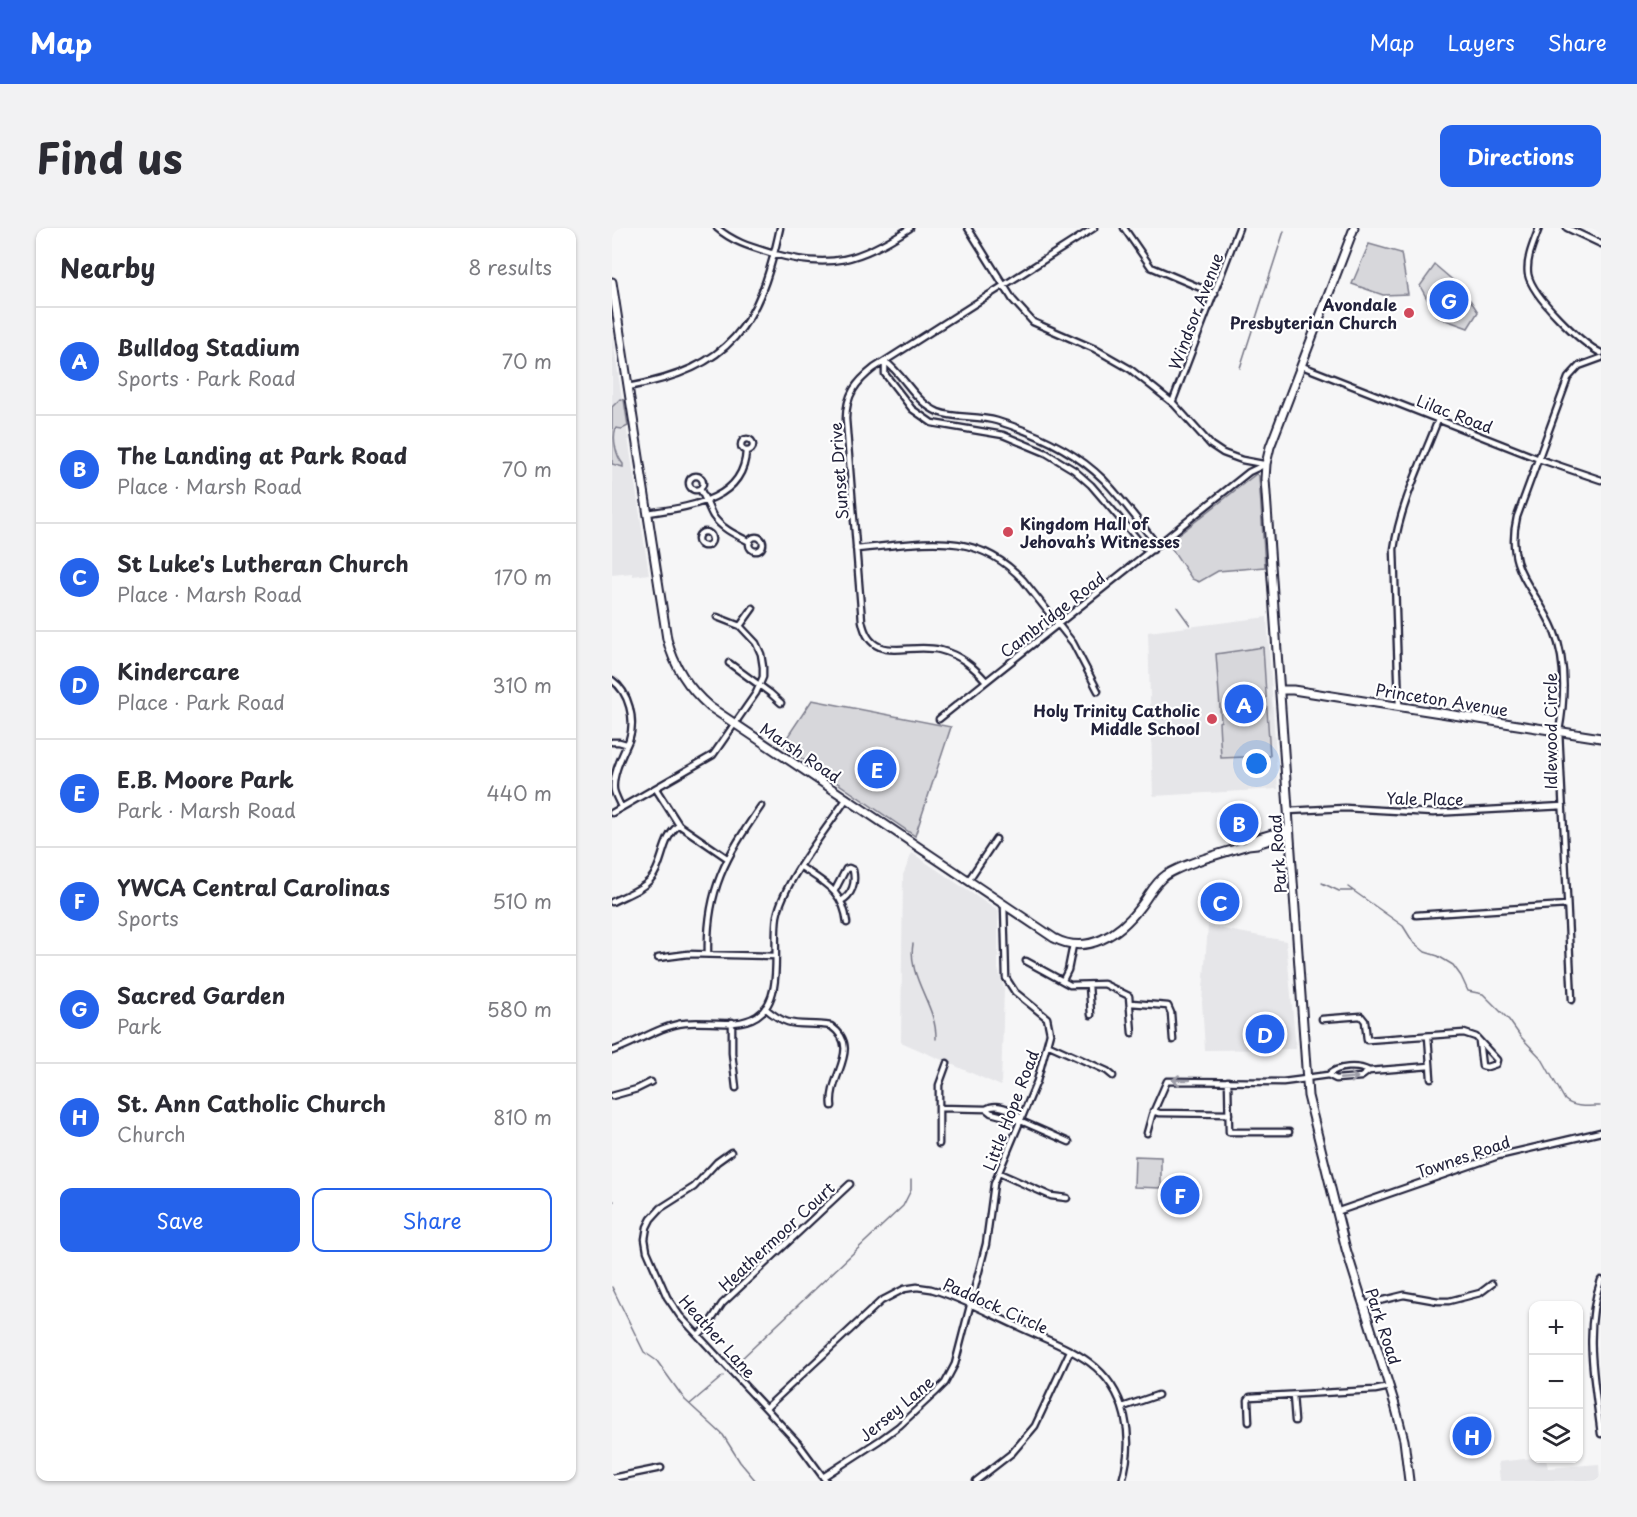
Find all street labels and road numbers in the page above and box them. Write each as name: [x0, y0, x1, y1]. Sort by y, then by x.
street label: Windsor Avenue: [1162, 249, 1228, 373]
street label: Lilac Road: [1413, 387, 1497, 439]
street label: Sunset Drive: [823, 421, 853, 521]
street label: Cambridge Road: [994, 565, 1110, 663]
street label: Idlewood Circle: [1538, 672, 1562, 790]
street label: Princeton Avenue: [1374, 677, 1510, 721]
street label: Marsh Road: [756, 716, 846, 788]
street label: Yale Place: [1386, 785, 1464, 811]
street label: Park Road: [1262, 814, 1292, 894]
street label: Little Hope Road: [976, 1046, 1044, 1174]
street label: Townes Road: [1413, 1129, 1513, 1183]
street label: Heathermoor Court: [713, 1175, 840, 1296]
street label: Paddock Circle: [940, 1271, 1052, 1339]
street label: Park Road: [1360, 1285, 1408, 1367]
street label: Heather Lane: [674, 1289, 762, 1383]
street label: Jersey Lane: [853, 1369, 939, 1447]

